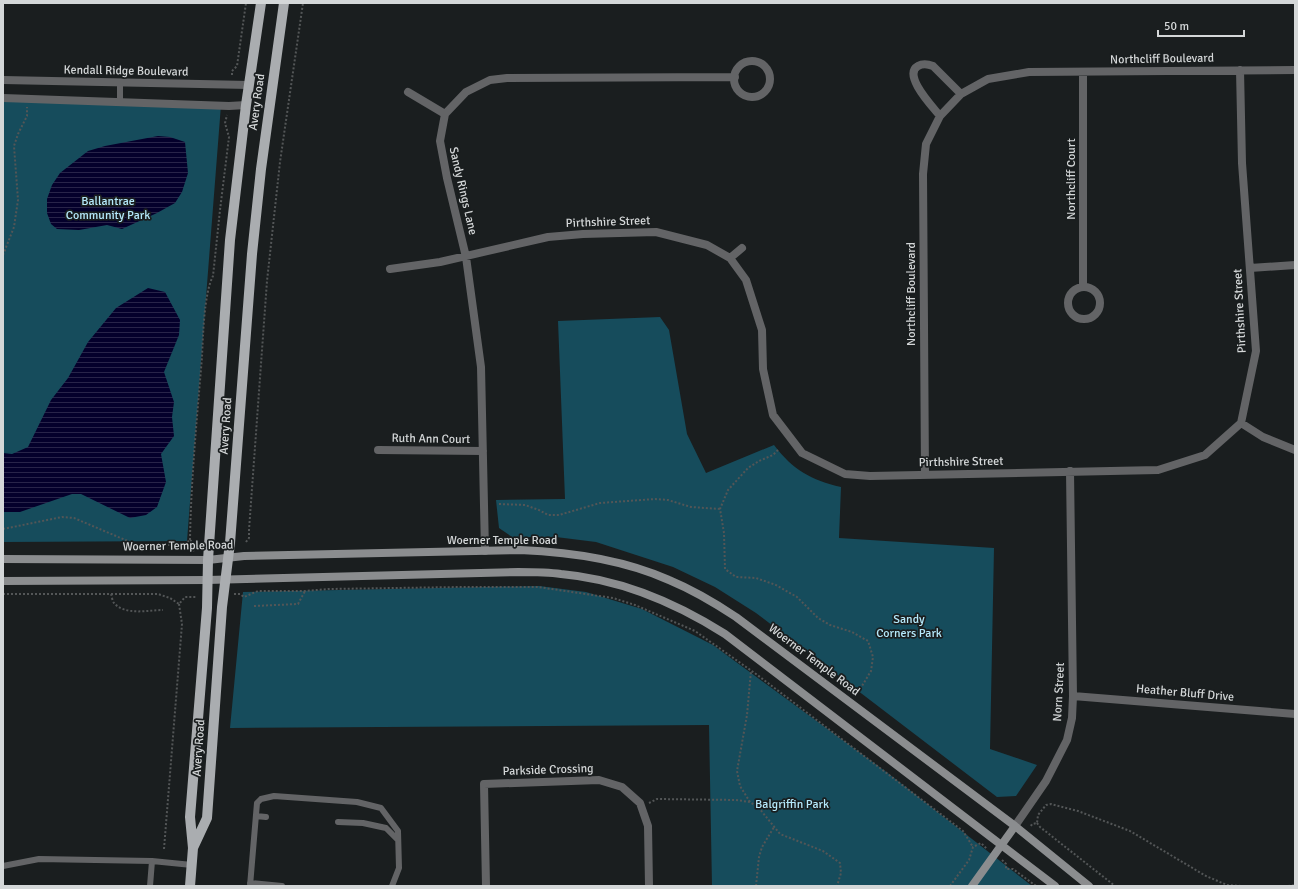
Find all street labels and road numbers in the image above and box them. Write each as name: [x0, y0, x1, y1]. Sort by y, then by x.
street label: Northcliff Boulevard: [1110, 51, 1214, 67]
street label: Kendall Ridge Boulevard: [63, 62, 189, 80]
street label: Avery Road: [246, 73, 268, 131]
street label: Northcliff Court: [1064, 138, 1079, 220]
street label: Sandy Rings Lane: [446, 146, 480, 236]
street label: Pirthshire Street: [565, 213, 651, 231]
street label: Northcliff Boulevard: [904, 242, 919, 346]
street label: Pirthshire Street: [1230, 268, 1250, 354]
street label: Avery Road: [217, 397, 235, 455]
street label: Ruth Ann Court: [391, 431, 471, 447]
street label: Pirthshire Street: [919, 454, 1003, 470]
street label: Woerner Temple Road: [447, 533, 557, 548]
street label: Woerner Temple Road: [123, 538, 233, 554]
street label: Woerner Temple Road: [765, 621, 863, 699]
street label: Norn Street: [1050, 662, 1068, 722]
street label: Heather Bluff Drive: [1135, 681, 1235, 705]
street label: Avery Road: [190, 719, 208, 777]
street label: Parkside Crossing: [502, 761, 594, 779]

